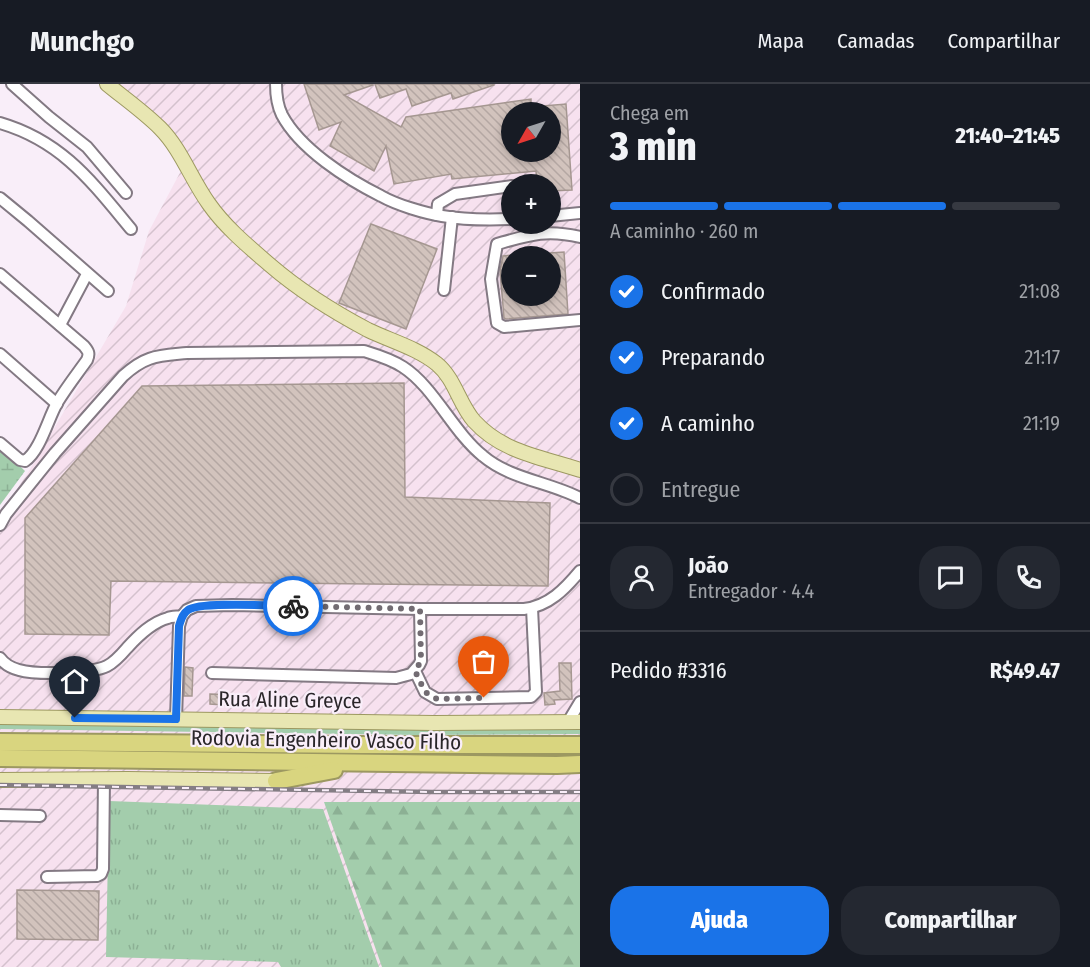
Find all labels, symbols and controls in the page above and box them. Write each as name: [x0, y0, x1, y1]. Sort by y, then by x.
text: Munchgo: [30, 25, 135, 58]
text: Mapa: [758, 28, 804, 54]
text: Camadas: [837, 28, 915, 54]
text: Compartilhar: [948, 28, 1060, 54]
text: Chega em: [610, 101, 689, 125]
north arrow: [501, 102, 561, 162]
map controls: [501, 102, 561, 306]
text: 21:40–21:45: [955, 122, 1060, 149]
text: 3 min: [610, 124, 697, 170]
button: +: [501, 174, 561, 234]
text: A caminho · 260 m: [610, 219, 758, 243]
button: −: [501, 246, 561, 306]
icon: check: [610, 275, 643, 308]
text: Confirmado: [661, 278, 765, 305]
text: 21:08: [1019, 279, 1060, 303]
icon: check: [610, 341, 643, 374]
text: Preparando: [661, 344, 765, 371]
text: 21:17: [1025, 345, 1060, 369]
icon: check: [610, 407, 643, 440]
text: A caminho: [661, 410, 755, 437]
text: 21:19: [1023, 411, 1060, 435]
text: Entregue: [661, 476, 740, 503]
button: person: [610, 546, 673, 609]
button: chat: [919, 546, 982, 609]
button: phone: [997, 546, 1060, 609]
text: João: [688, 552, 729, 579]
courier: [263, 576, 323, 636]
text: Entregador · 4.4: [688, 579, 814, 603]
icon: bike: [277, 590, 310, 623]
pin: [458, 636, 509, 698]
icon: bag: [467, 645, 500, 678]
pin: [49, 656, 100, 718]
text: Pedido #3316: [610, 657, 727, 684]
text: R$49.47: [990, 657, 1060, 684]
icon: home: [58, 665, 91, 698]
street label: Rua Aline Greyce: [218, 686, 362, 714]
street label: Rodovia Engenheiro Vasco Filho: [191, 725, 461, 755]
button: Ajuda: [610, 886, 829, 955]
button: Compartilhar: [841, 886, 1060, 955]

